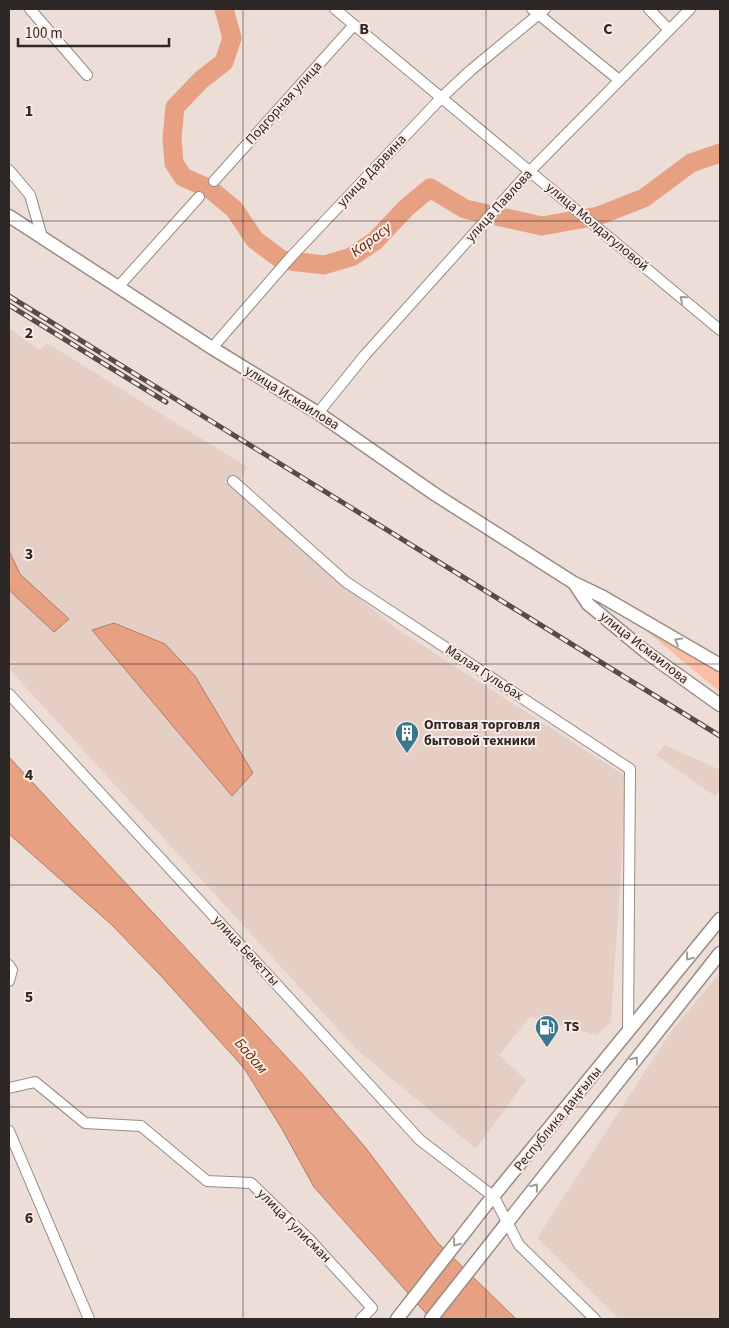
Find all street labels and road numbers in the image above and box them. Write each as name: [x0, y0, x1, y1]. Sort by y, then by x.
street label: Подгорная улица: [241, 57, 327, 149]
street label: улица Дарвина: [333, 130, 411, 212]
street label: улица Павлова: [461, 165, 537, 247]
street label: улица Молдагуловой: [541, 178, 653, 276]
street label: улица Исмаилова: [241, 361, 343, 435]
street label: улица Исмаилова: [595, 607, 693, 689]
street label: Малая Гульбах: [441, 640, 528, 706]
street label: улица Бекетты: [208, 911, 284, 991]
street label: Республика даңғылы: [509, 1062, 607, 1176]
street label: улица Гулисман: [252, 1184, 336, 1268]

